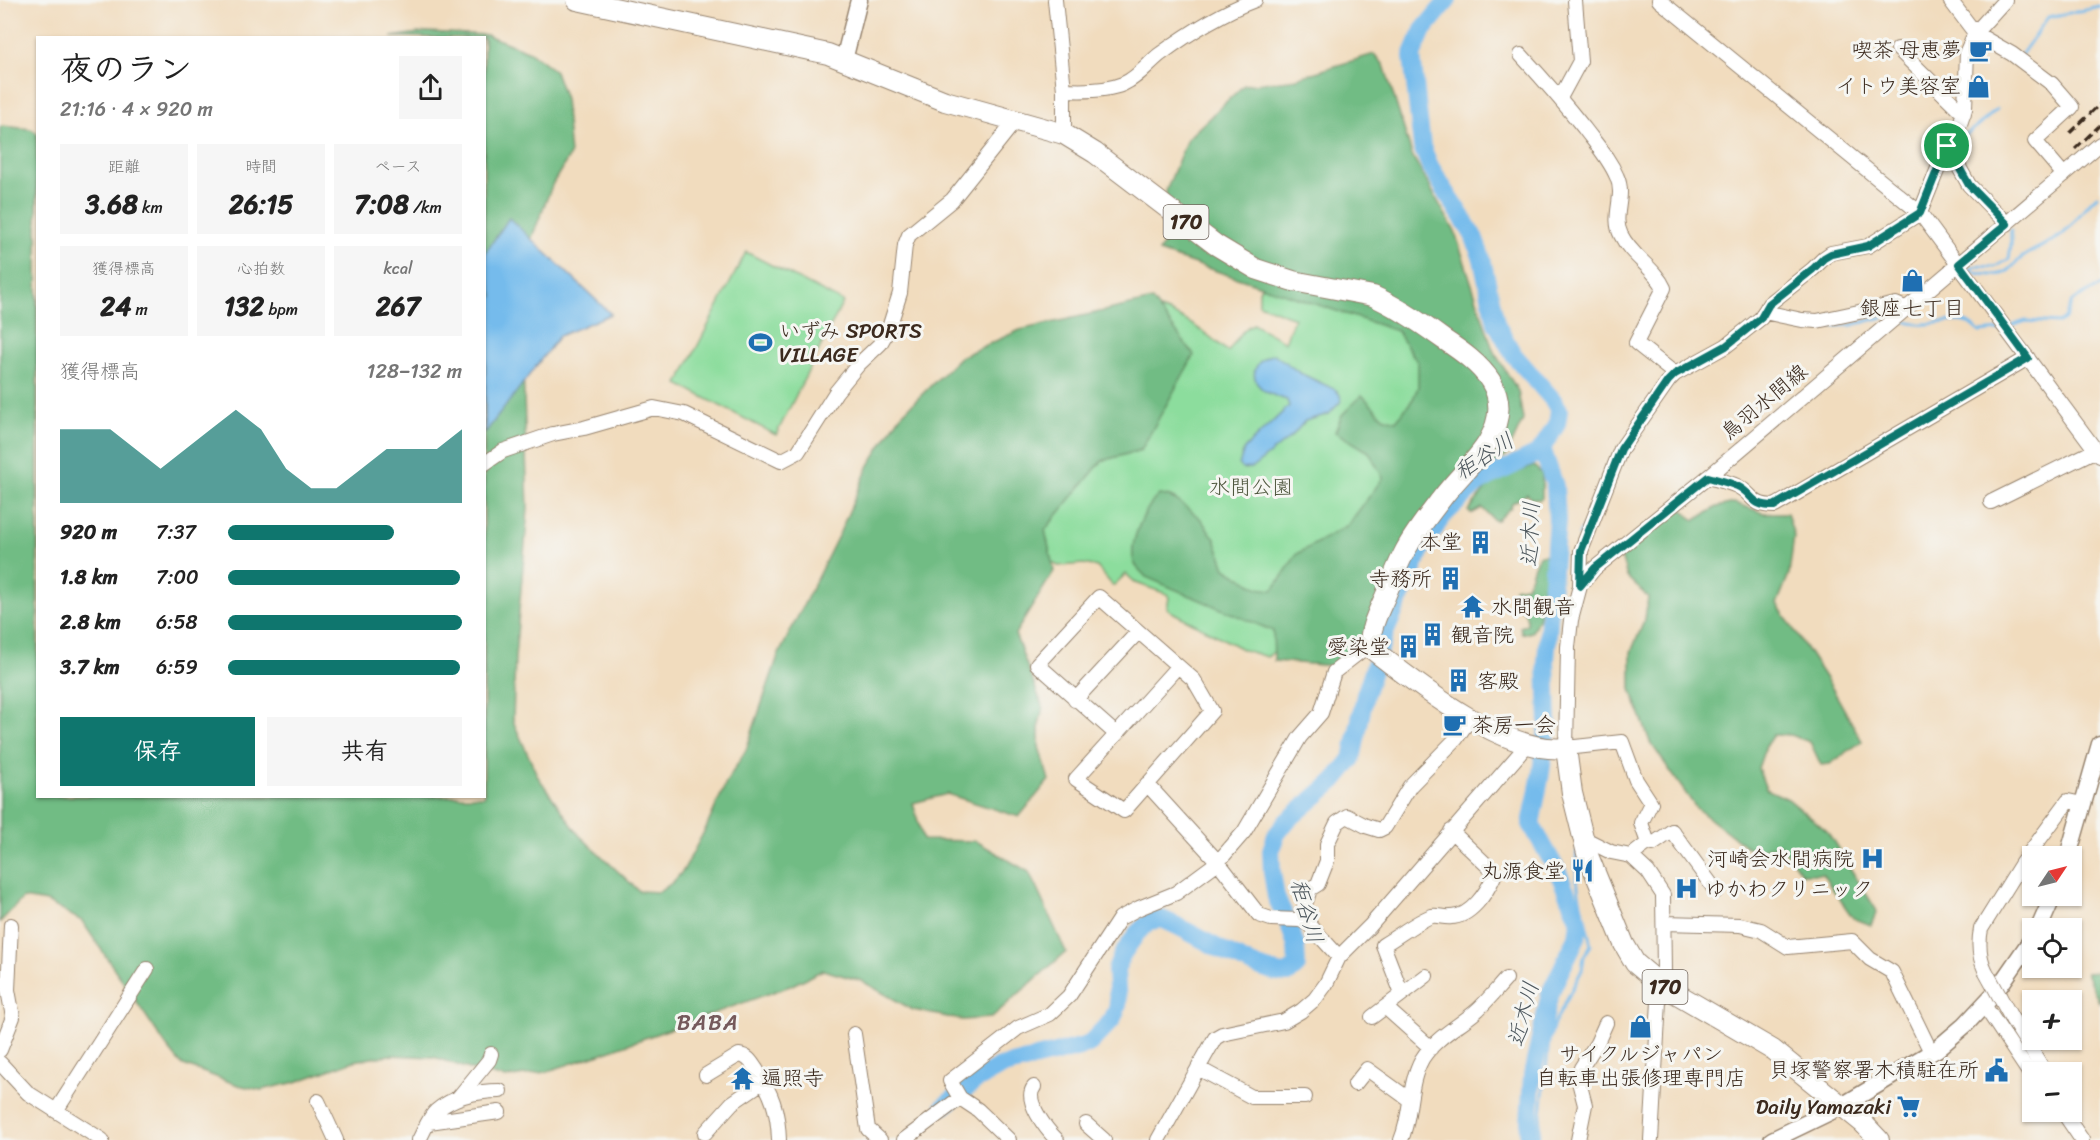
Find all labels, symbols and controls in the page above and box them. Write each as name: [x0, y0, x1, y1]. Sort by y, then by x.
place label: 喫茶 母恵夢: [1852, 31, 1962, 69]
cafe icon: 喫茶 母恵夢: [1967, 37, 1993, 63]
text: 夜のラン: [60, 40, 192, 98]
button: share: [399, 56, 462, 119]
place label: イトウ美容室: [1835, 67, 1961, 105]
shop icon: イトウ美容室: [1966, 73, 1992, 99]
text: 21:16 · 4 × 920 m: [60, 92, 213, 127]
pin: [1921, 120, 1972, 171]
icon: arrive: [1930, 129, 1963, 162]
text: 距離: [108, 152, 140, 181]
text: 時間: [245, 152, 277, 181]
text: ペース: [374, 152, 422, 181]
text: 3.68: [85, 181, 138, 227]
text: 26:15: [229, 181, 293, 227]
text: 7:08: [354, 181, 409, 227]
text: km: [138, 193, 163, 222]
text: /km: [409, 193, 442, 222]
road number: 170: [1164, 205, 1208, 239]
text: 獲得標高: [92, 254, 156, 283]
text: 心拍数: [237, 254, 285, 283]
text: kcal: [383, 254, 413, 283]
shop icon: 銀座七丁目: [1899, 267, 1925, 293]
text: 24: [100, 283, 131, 329]
text: 132: [224, 283, 264, 329]
text: 267: [376, 283, 420, 329]
place label: 銀座七丁目: [1860, 289, 1965, 327]
text: m: [131, 295, 148, 324]
text: bpm: [264, 295, 298, 324]
place label: いずみ SPORTS VILLAGE: [779, 312, 922, 374]
sports icon: いずみ SPORTS VILLAGE: [748, 330, 774, 356]
text: 獲得標高: [60, 354, 140, 389]
text: 128–132 m: [367, 354, 462, 389]
street label: 鳥羽水間線: [1712, 354, 1816, 450]
water label: 秬谷川: [1446, 422, 1522, 490]
park label: 水間公園: [1209, 468, 1293, 506]
water label: 近木川: [1509, 500, 1551, 568]
text: 920 m: [60, 515, 117, 550]
text: 7:37: [156, 515, 196, 550]
place label: 本堂: [1420, 523, 1462, 561]
building icon: 本堂: [1467, 529, 1493, 555]
text: 1.8 km: [60, 560, 118, 595]
text: 7:00: [156, 560, 199, 595]
place label: 寺務所: [1369, 560, 1432, 598]
building icon: 寺務所: [1437, 566, 1463, 592]
place label: 水間観音: [1491, 588, 1575, 626]
temple icon: 水間観音: [1460, 594, 1486, 620]
text: 2.8 km: [60, 605, 121, 640]
text: 6:58: [156, 605, 198, 640]
place label: 観音院: [1451, 616, 1514, 654]
building icon: 観音院: [1420, 622, 1446, 648]
place label: 愛染堂: [1327, 628, 1390, 666]
building icon: 愛染堂: [1395, 634, 1421, 660]
text: 3.7 km: [60, 650, 120, 685]
text: 6:59: [156, 650, 198, 685]
place label: 客殿: [1477, 662, 1519, 700]
building icon: 客殿: [1446, 668, 1472, 694]
place label: 茶房一会: [1472, 706, 1556, 744]
cafe icon: 茶房一会: [1441, 712, 1467, 738]
button: 保存: [60, 717, 255, 786]
button: 共有: [267, 717, 462, 786]
place label: 河崎会水間病院: [1707, 840, 1854, 878]
hospital icon: 河崎会水間病院: [1859, 846, 1885, 872]
north arrow: [2022, 846, 2082, 906]
map controls: [2022, 846, 2082, 1122]
place label: 丸源食堂: [1481, 852, 1565, 890]
restaurant icon: 丸源食堂: [1570, 858, 1596, 884]
place label: ゆかわクリニック: [1705, 870, 1873, 908]
water label: 秬谷川: [1279, 874, 1335, 948]
hospital icon: ゆかわクリニック: [1674, 876, 1700, 902]
button: locate: [2022, 918, 2082, 978]
road number: 170: [1642, 970, 1688, 1004]
water label: 近木川: [1496, 977, 1550, 1051]
button: +: [2022, 990, 2082, 1050]
district label: BABA: [677, 1003, 739, 1042]
shop icon: サイクルジャパン 自転車出張修理専門店: [1628, 1013, 1654, 1039]
place label: サイクルジャパン 自転車出張修理専門店: [1536, 1035, 1746, 1097]
place label: 貝塚警察署木積駐在所: [1769, 1051, 1979, 1089]
public building icon: 貝塚警察署木積駐在所: [1984, 1057, 2010, 1083]
place label: 遍照寺: [761, 1059, 824, 1097]
button: −: [2022, 1062, 2082, 1122]
temple icon: 遍照寺: [730, 1065, 756, 1091]
place label: Daily Yamazaki: [1756, 1088, 1892, 1126]
supermarket icon: Daily Yamazaki: [1896, 1094, 1922, 1120]

